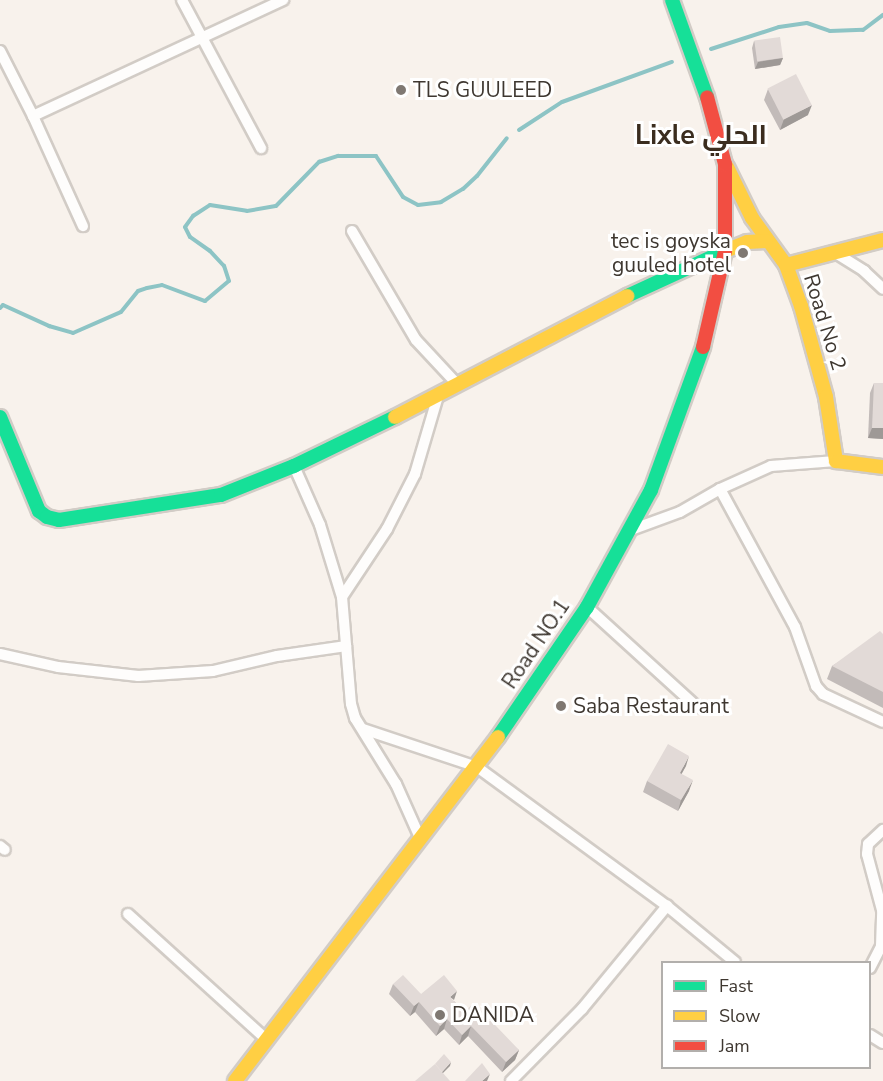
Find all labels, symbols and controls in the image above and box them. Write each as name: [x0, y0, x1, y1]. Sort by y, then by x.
place label: TLS GUULEED: [413, 77, 552, 103]
marker: TLS GUULEED: [394, 83, 408, 97]
district label: Lixle الحلي: [635, 120, 767, 152]
place label: tec is goyska guuled hotel: [611, 228, 731, 278]
marker: tec is goyska guuled hotel: [736, 246, 750, 260]
street label: Road No 2: [798, 271, 852, 373]
street label: Road NO.1: [497, 594, 575, 694]
place label: Saba Restaurant: [573, 693, 729, 719]
marker: Saba Restaurant: [554, 699, 568, 713]
legend: [661, 961, 871, 1069]
text: Fast: [719, 974, 753, 998]
place label: DANIDA: [452, 1002, 534, 1028]
text: Slow: [719, 1004, 760, 1028]
marker: DANIDA: [433, 1008, 447, 1022]
text: Jam: [719, 1034, 750, 1058]

